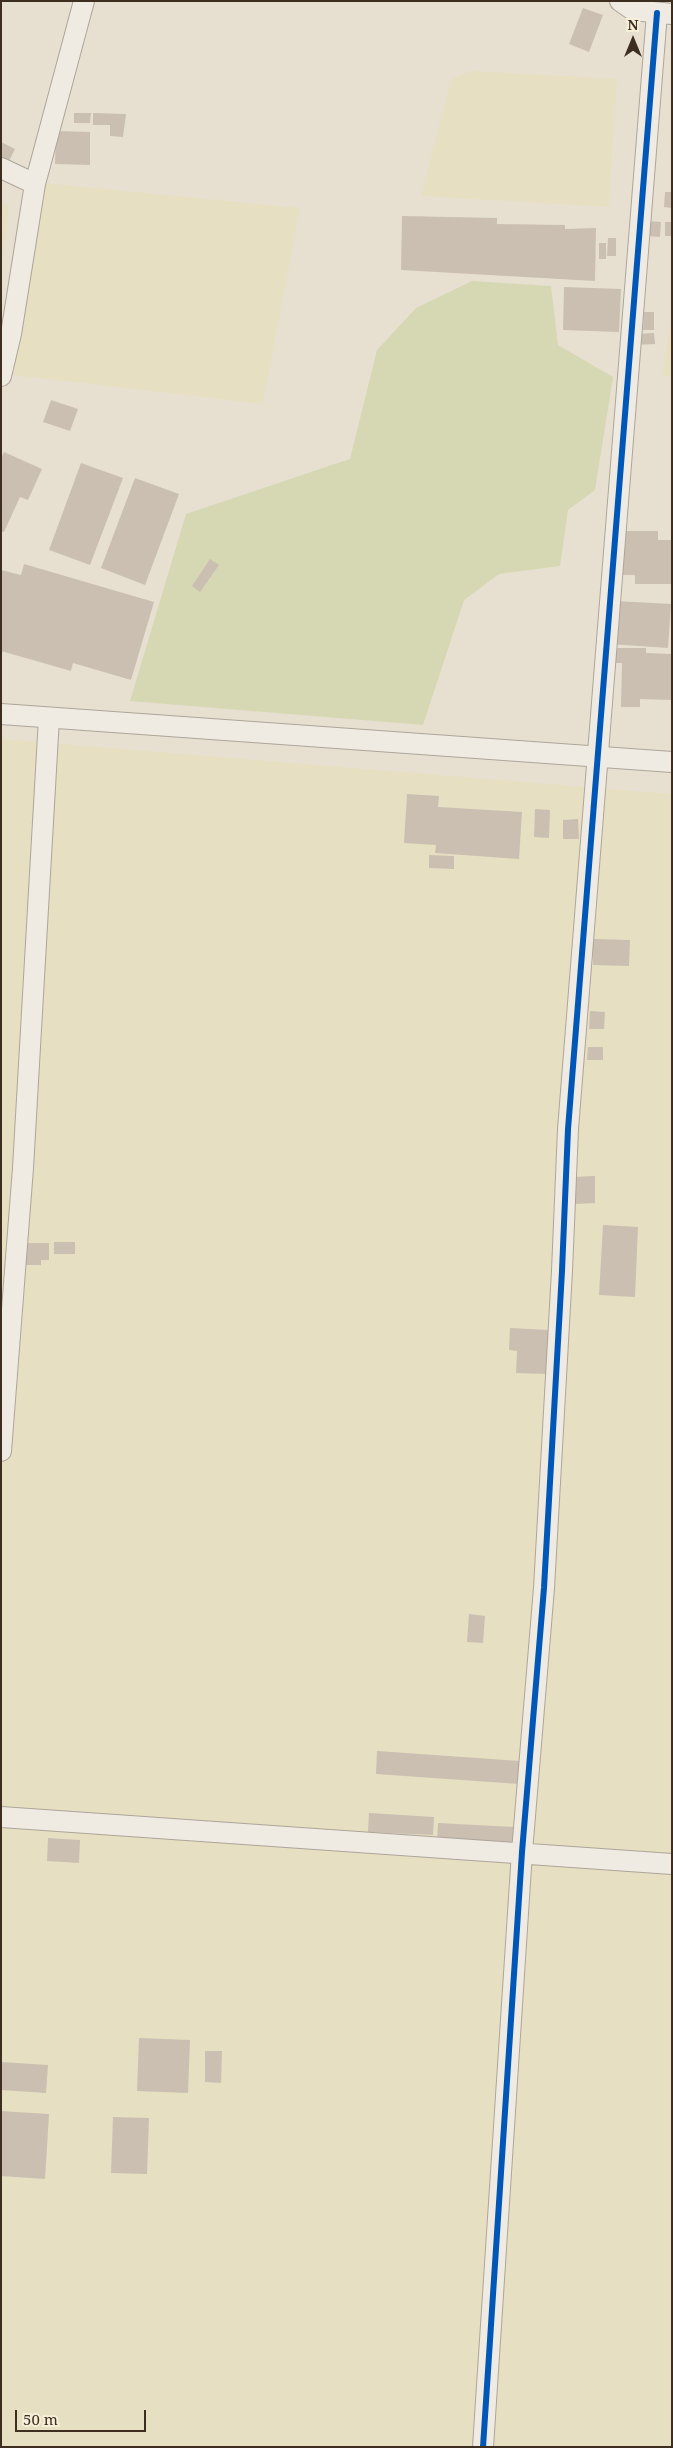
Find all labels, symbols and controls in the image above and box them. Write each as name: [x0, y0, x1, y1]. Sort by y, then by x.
north arrow: [608, 15, 658, 65]
text: N: [627, 15, 639, 34]
scale bar: [18, 2400, 149, 2432]
text: 50 m: [23, 2409, 58, 2429]

